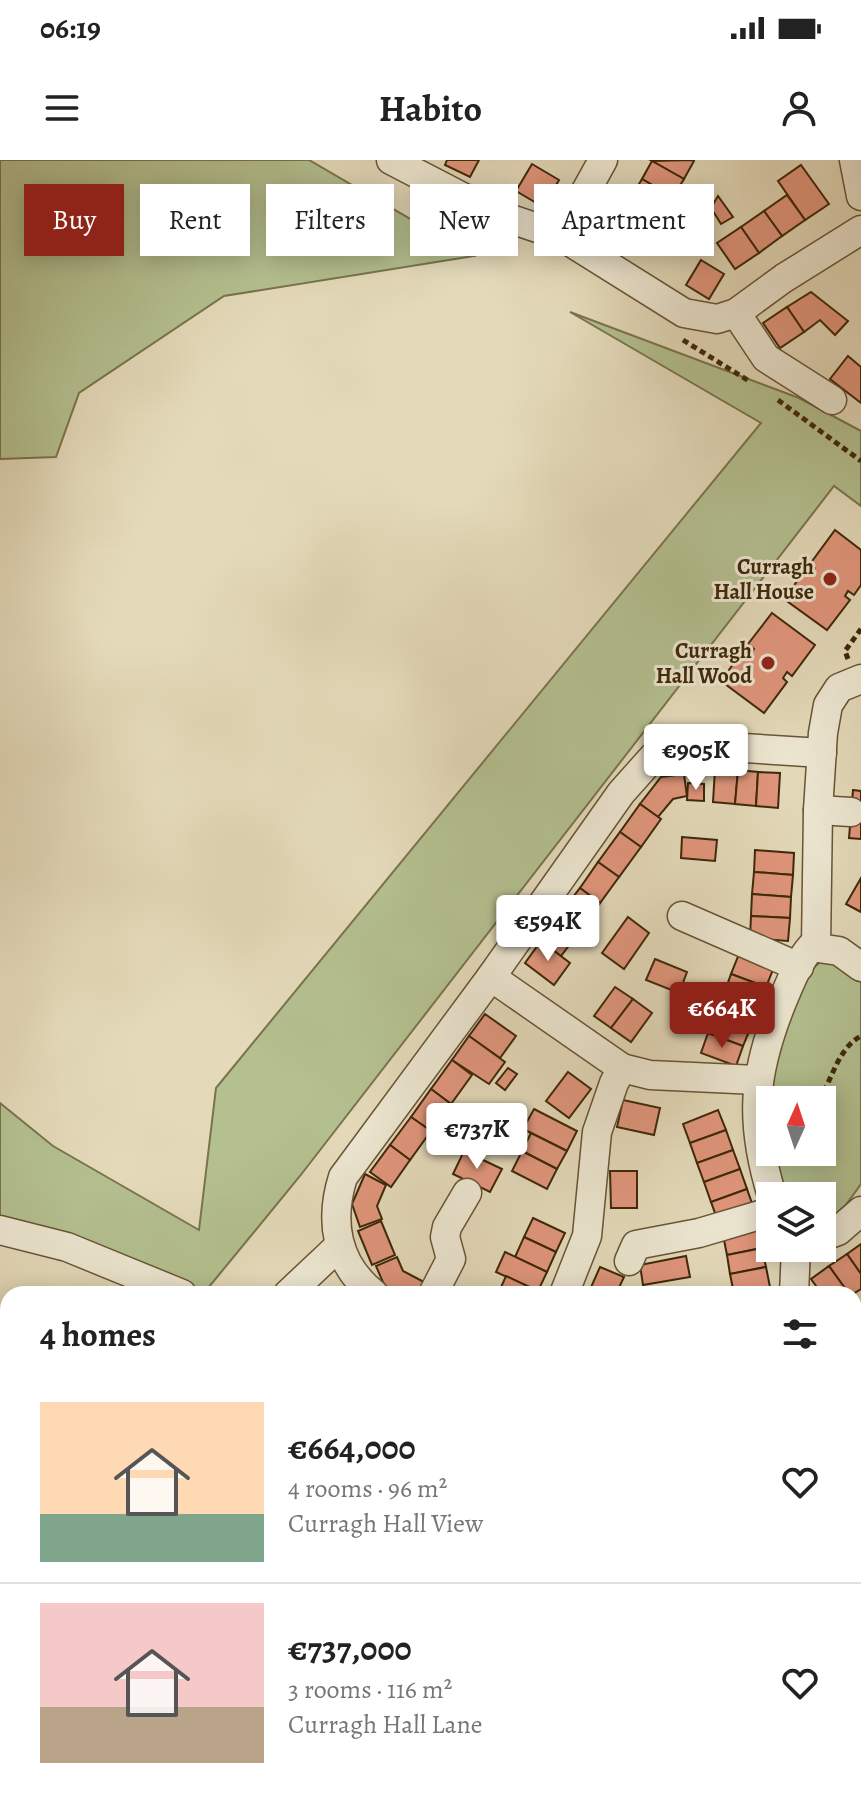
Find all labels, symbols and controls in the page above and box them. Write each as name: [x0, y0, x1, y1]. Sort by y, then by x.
text: 06:19: [40, 8, 101, 48]
text: Habito: [379, 84, 482, 133]
icon: menu: [40, 86, 84, 130]
icon: person: [777, 86, 821, 130]
chip: Buy: [24, 184, 124, 256]
chip: Rent: [140, 184, 250, 256]
chip: Filters: [266, 184, 394, 256]
chip: New: [410, 184, 518, 256]
chip: Apartment: [534, 184, 714, 256]
place label: Curragh Hall House: [713, 552, 814, 607]
marker: Curragh Hall House: [821, 570, 839, 588]
place label: Curragh Hall Wood: [656, 636, 752, 691]
marker: Curragh Hall Wood: [759, 654, 777, 672]
pin: €905K: [640, 724, 752, 792]
text: €905K: [662, 732, 730, 767]
pin: €594K: [492, 895, 604, 963]
text: €594K: [514, 903, 582, 938]
pin: €664K: [666, 982, 778, 1050]
text: €664K: [688, 990, 756, 1025]
north arrow: [756, 1086, 836, 1166]
map controls: [756, 1086, 836, 1262]
pin: €737K: [421, 1103, 533, 1171]
text: €737K: [444, 1111, 510, 1146]
button: layers: [756, 1182, 836, 1262]
text: 4 homes: [40, 1311, 156, 1358]
icon: filters: [778, 1312, 822, 1356]
text: €664,000: [288, 1424, 416, 1471]
icon: home: [104, 1434, 200, 1530]
icon: heart: [778, 1460, 822, 1504]
text: 4 rooms · 96 m²: [288, 1471, 447, 1506]
text: Curragh Hall View: [288, 1506, 483, 1541]
text: €737,000: [288, 1625, 412, 1672]
icon: home: [104, 1635, 200, 1731]
icon: heart: [778, 1661, 822, 1705]
text: 3 rooms · 116 m²: [288, 1672, 452, 1707]
text: Curragh Hall Lane: [288, 1707, 482, 1742]

